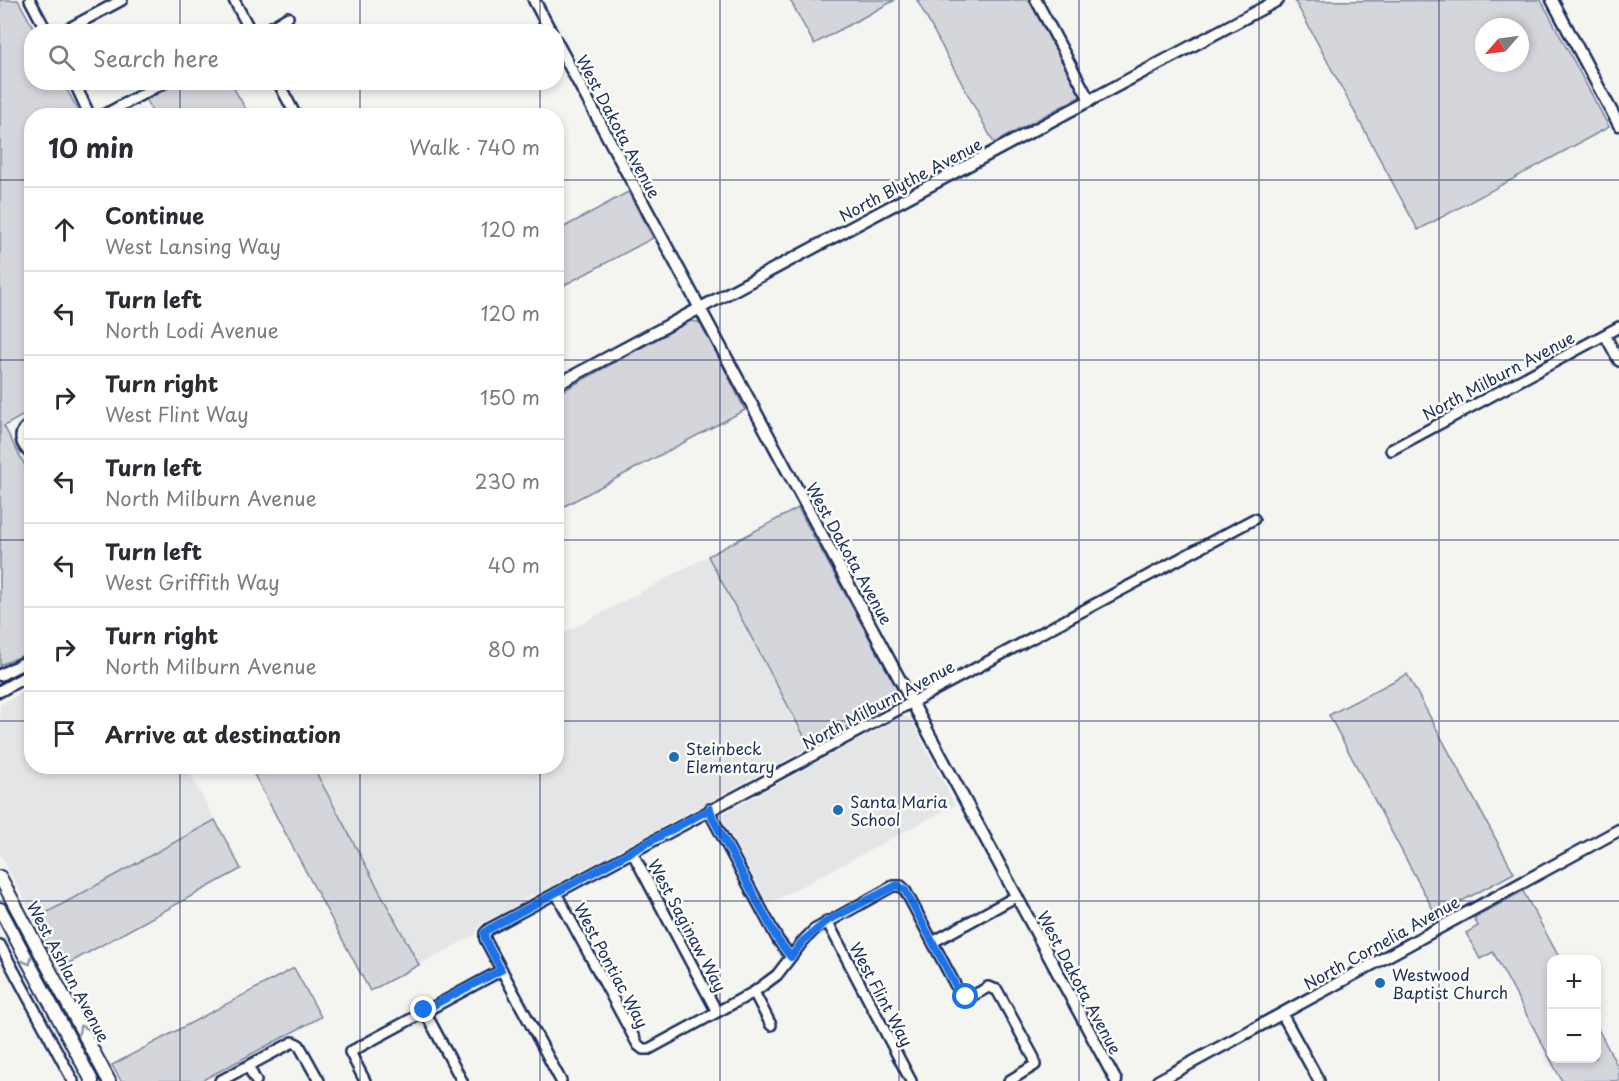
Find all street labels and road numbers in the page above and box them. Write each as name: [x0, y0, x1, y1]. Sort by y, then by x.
street label: West Dakota Avenue: [571, 50, 667, 202]
street label: North Blythe Avenue: [834, 131, 986, 227]
street label: North Milburn Avenue: [1418, 325, 1579, 425]
street label: West Dakota Avenue: [801, 477, 899, 629]
street label: North Milburn Avenue: [798, 654, 959, 754]
street label: West Saginaw Way: [643, 854, 733, 996]
street label: North Cornelia Avenue: [1299, 889, 1464, 995]
street label: West Ashlan Avenue: [22, 896, 116, 1046]
street label: West Pontiac Way: [569, 898, 655, 1032]
street label: West Dakota Avenue: [1032, 906, 1128, 1058]
street label: West Flint Way: [844, 938, 920, 1050]

